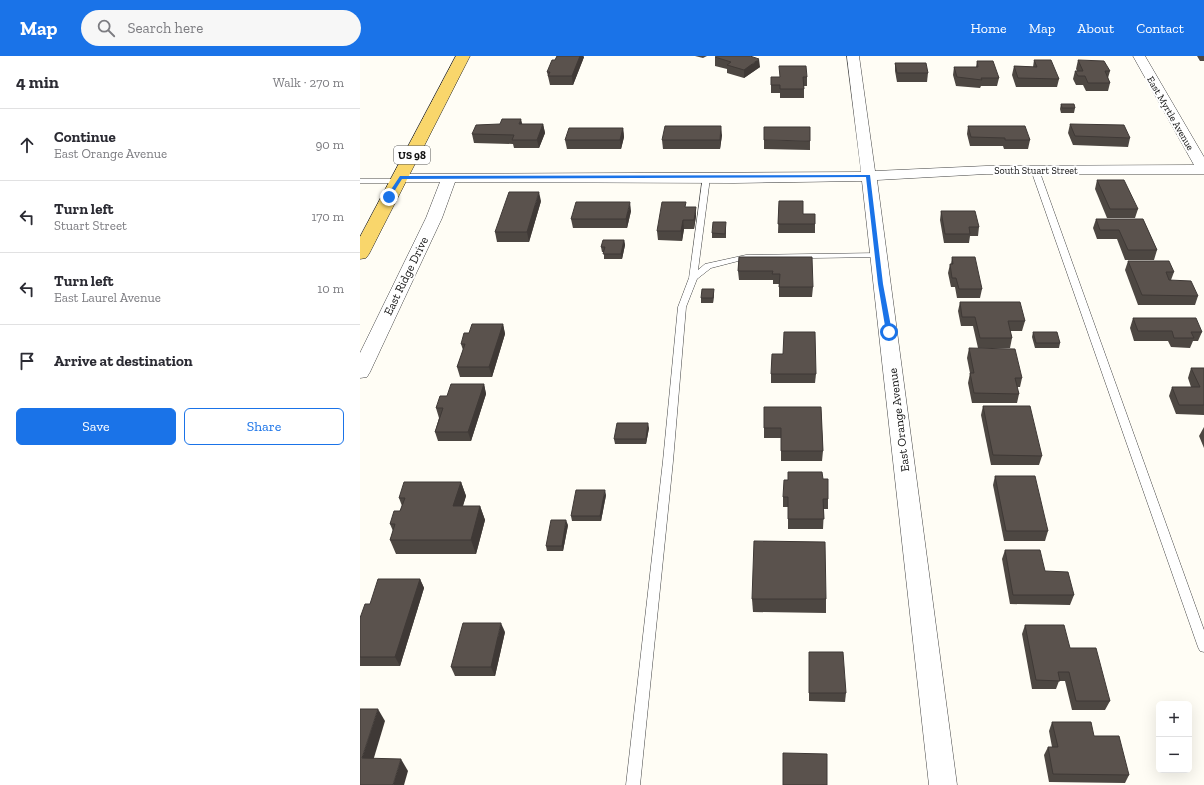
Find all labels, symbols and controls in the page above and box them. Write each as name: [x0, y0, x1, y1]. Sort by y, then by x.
search box: [81, 10, 361, 46]
text: Map: [20, 17, 57, 40]
icon: search: [95, 17, 117, 39]
text: Search here: [127, 19, 203, 37]
text: Home: [971, 20, 1007, 37]
text: Map: [1029, 20, 1055, 37]
text: About: [1077, 20, 1114, 37]
text: Contact: [1136, 20, 1184, 37]
text: 4 min: [16, 72, 59, 92]
street label: East Myrtle Avenue: [1144, 74, 1196, 153]
text: Walk · 270 m: [273, 75, 344, 90]
text: Continue: [54, 128, 116, 146]
icon: ahead: [16, 134, 38, 156]
text: 90 m: [315, 137, 344, 152]
text: East Orange Avenue: [54, 146, 167, 161]
road number: US 98: [394, 146, 430, 164]
street label: South Stuart Street: [994, 165, 1078, 177]
route end: [380, 188, 398, 206]
text: Turn left: [54, 200, 114, 218]
icon: left: [16, 206, 38, 228]
text: 170 m: [311, 209, 344, 224]
text: Stuart Street: [54, 218, 127, 233]
street label: East Ridge Drive: [381, 234, 431, 318]
text: Turn left: [54, 272, 114, 290]
icon: left: [16, 278, 38, 300]
text: 10 m: [317, 281, 344, 296]
text: East Laurel Avenue: [54, 290, 161, 305]
route start: [880, 323, 898, 341]
icon: arrive: [16, 350, 38, 372]
text: Arrive at destination: [54, 352, 193, 370]
street label: East Orange Avenue: [886, 367, 912, 473]
button: Save: [16, 408, 176, 445]
button: Share: [184, 408, 344, 445]
map controls: [1156, 701, 1192, 773]
button: +: [1156, 701, 1192, 737]
button: −: [1156, 737, 1192, 773]

